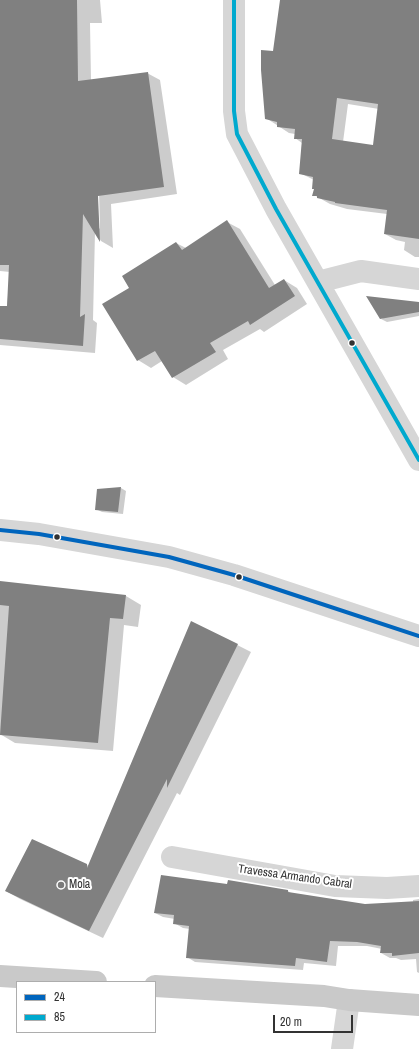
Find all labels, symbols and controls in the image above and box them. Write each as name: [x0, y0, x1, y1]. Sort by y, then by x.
unlabelled marker: [347, 338, 357, 348]
unlabelled marker: [52, 532, 62, 542]
unlabelled marker: [234, 572, 244, 582]
street label: Travessa Armando Cabral: [237, 862, 353, 892]
place label: Mola: [69, 878, 90, 892]
marker: Mola: [56, 880, 66, 890]
legend: [16, 981, 156, 1033]
text: 24: [54, 989, 65, 1005]
scale bar: [275, 1007, 355, 1033]
text: 85: [54, 1009, 65, 1025]
text: 20 m: [280, 1014, 302, 1030]

